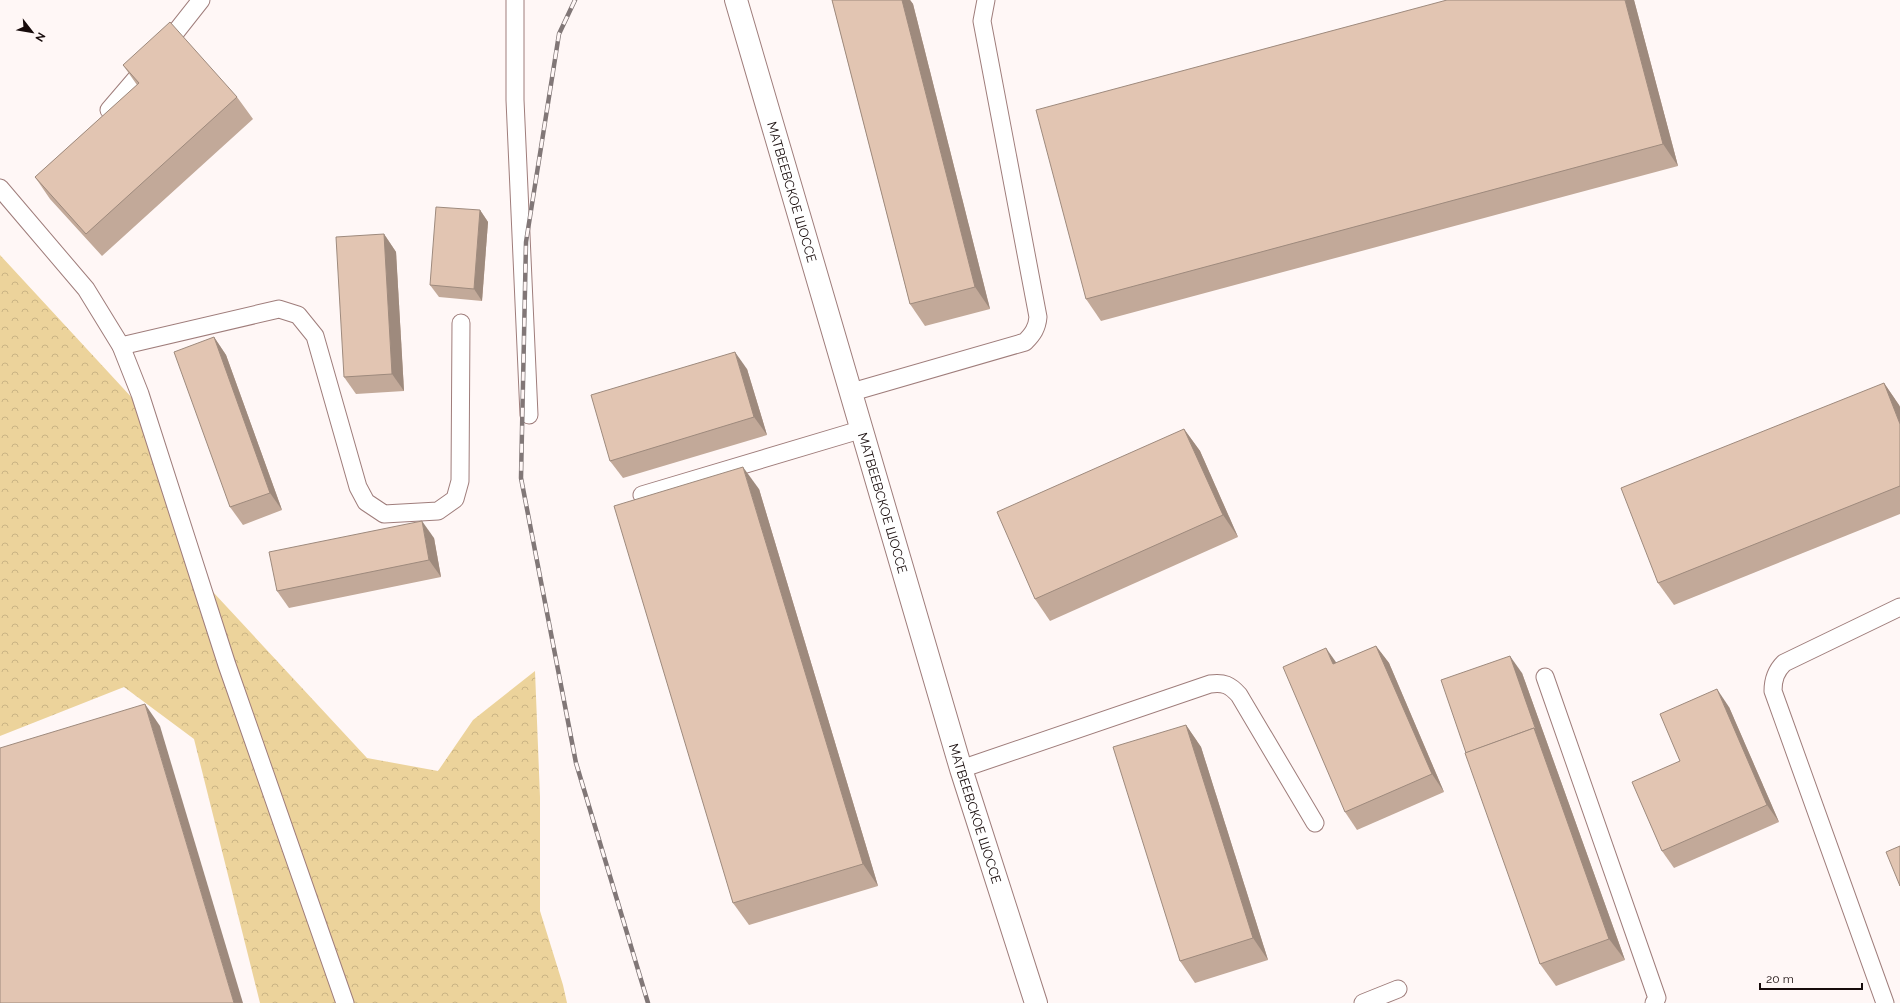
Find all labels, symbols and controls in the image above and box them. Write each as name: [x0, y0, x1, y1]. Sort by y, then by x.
north arrow: [12, 12, 52, 52]
text: N: [32, 30, 48, 44]
street label: МАТВЕЕВСКОЕ ШОССЕ: [764, 120, 820, 264]
street label: МАТВЕЕВСКОЕ ШОССЕ: [855, 431, 911, 575]
street label: МАТВЕЕВСКОЕ ШОССЕ: [946, 742, 1005, 885]
scale bar: [1760, 965, 1862, 991]
text: 20 m: [1766, 972, 1794, 986]

